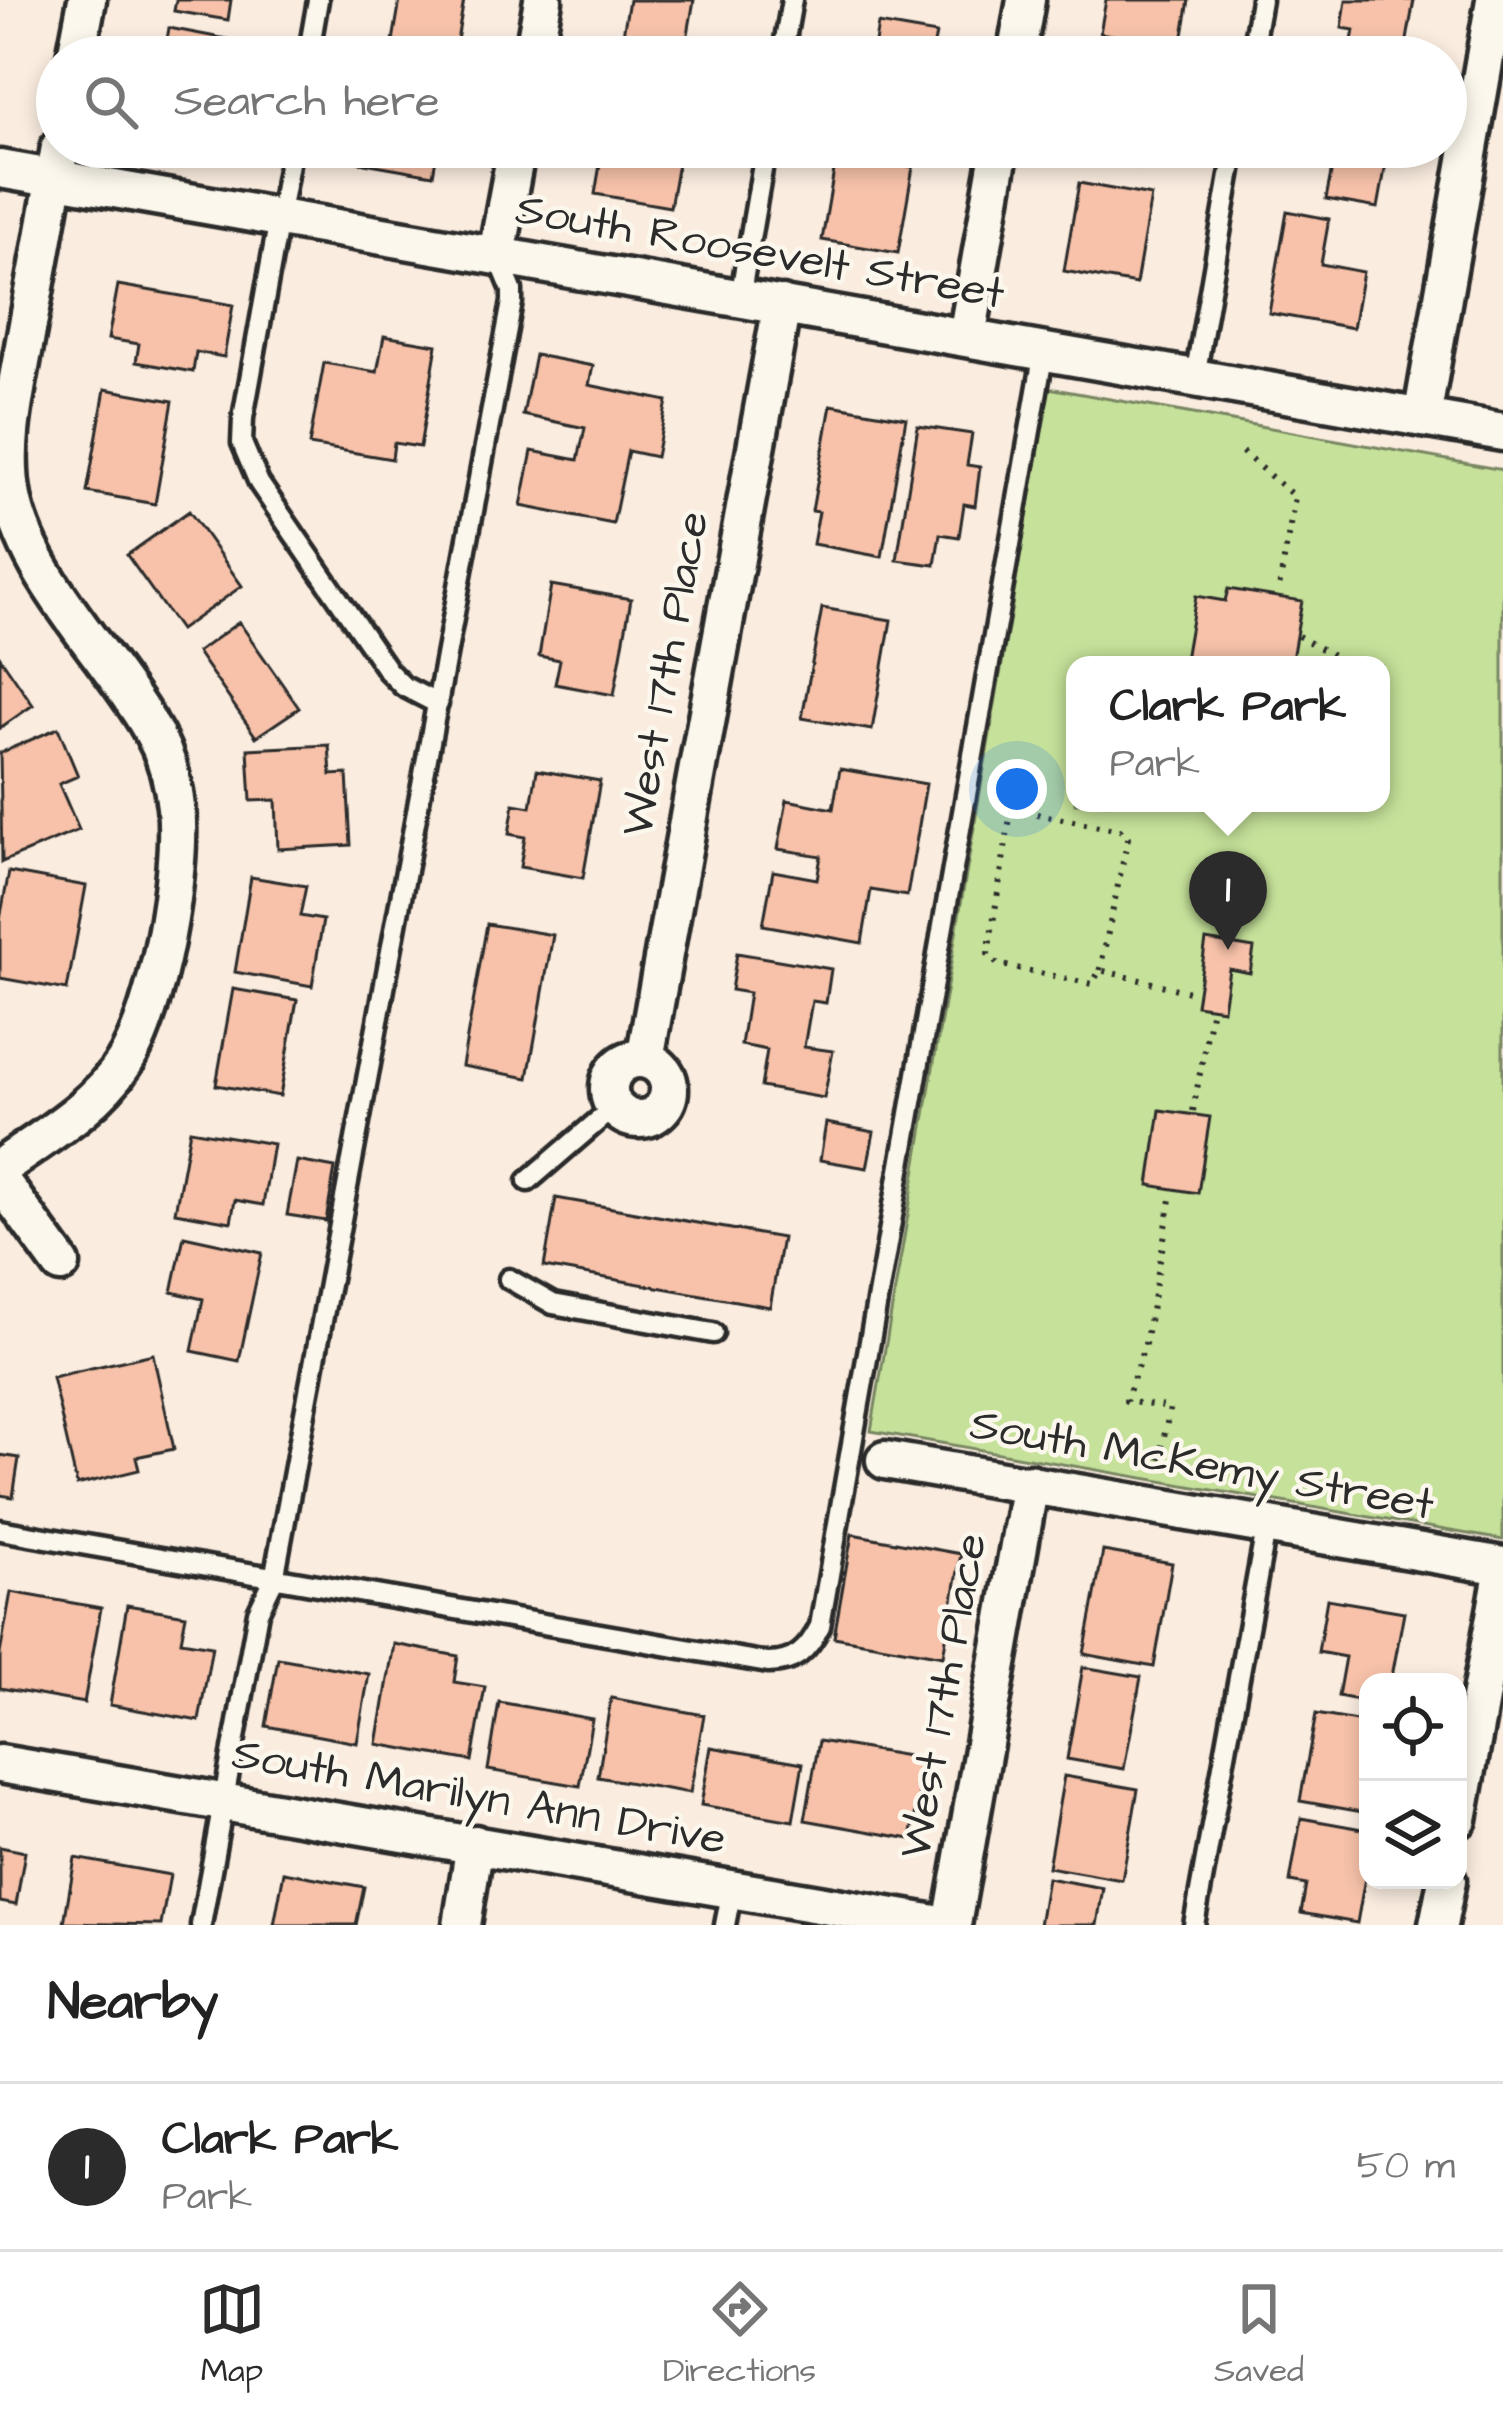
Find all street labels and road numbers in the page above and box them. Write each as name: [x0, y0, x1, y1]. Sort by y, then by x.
street label: South Roosevelt Street: [511, 178, 1009, 326]
street label: West 17th Place: [607, 507, 725, 841]
street label: South McKemy Street: [965, 1394, 1439, 1537]
street label: West 17th Place: [885, 1529, 1003, 1863]
street label: South Marilyn Ann Drive: [227, 1723, 731, 1872]

